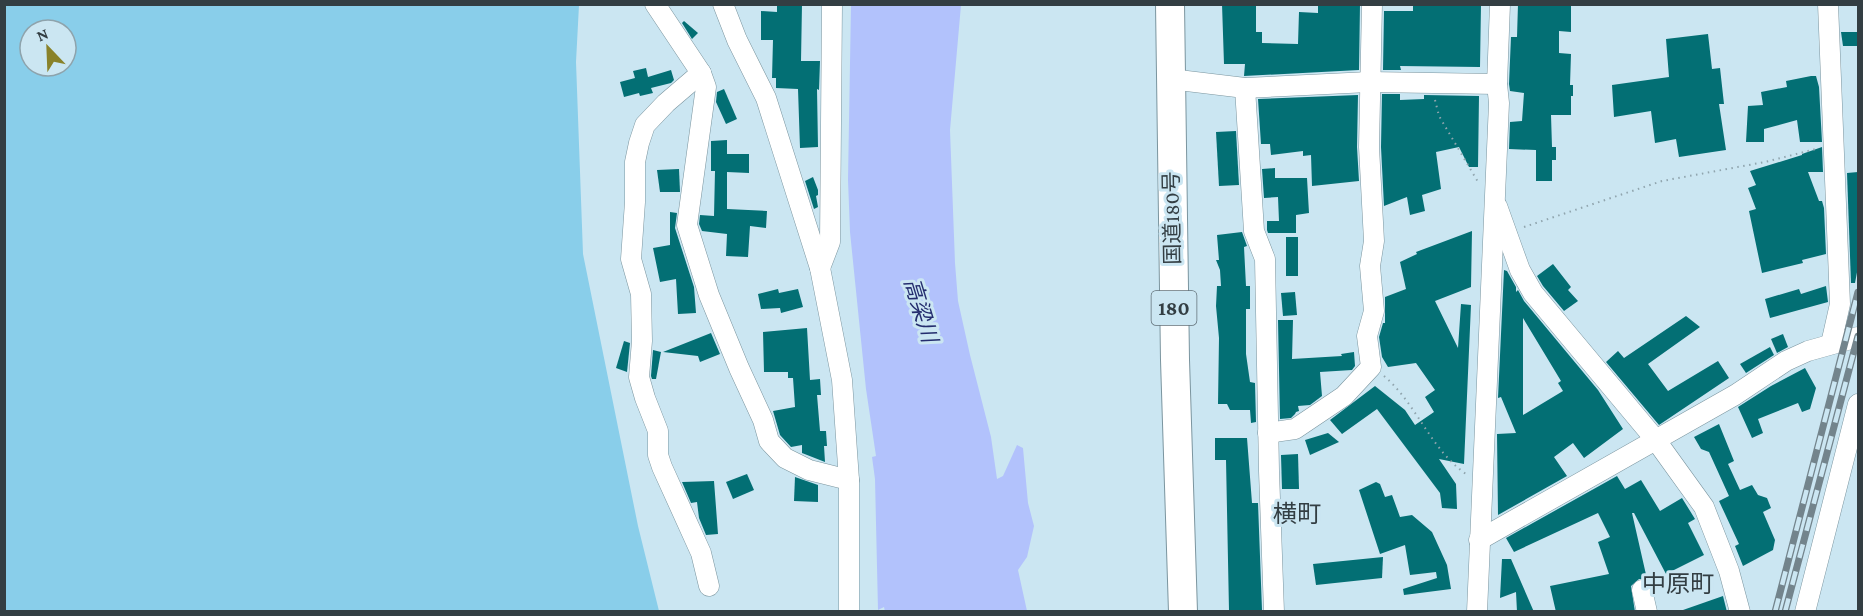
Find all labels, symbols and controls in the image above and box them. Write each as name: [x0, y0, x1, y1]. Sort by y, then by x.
north arrow: [18, 18, 78, 78]
text: N: [34, 25, 51, 45]
street label: 国道180号: [1159, 171, 1185, 265]
water label: 高梁川: [899, 275, 943, 347]
road number: 180: [1152, 291, 1196, 325]
district label: 横町: [1273, 500, 1321, 527]
district label: 中原町: [1642, 570, 1714, 597]

